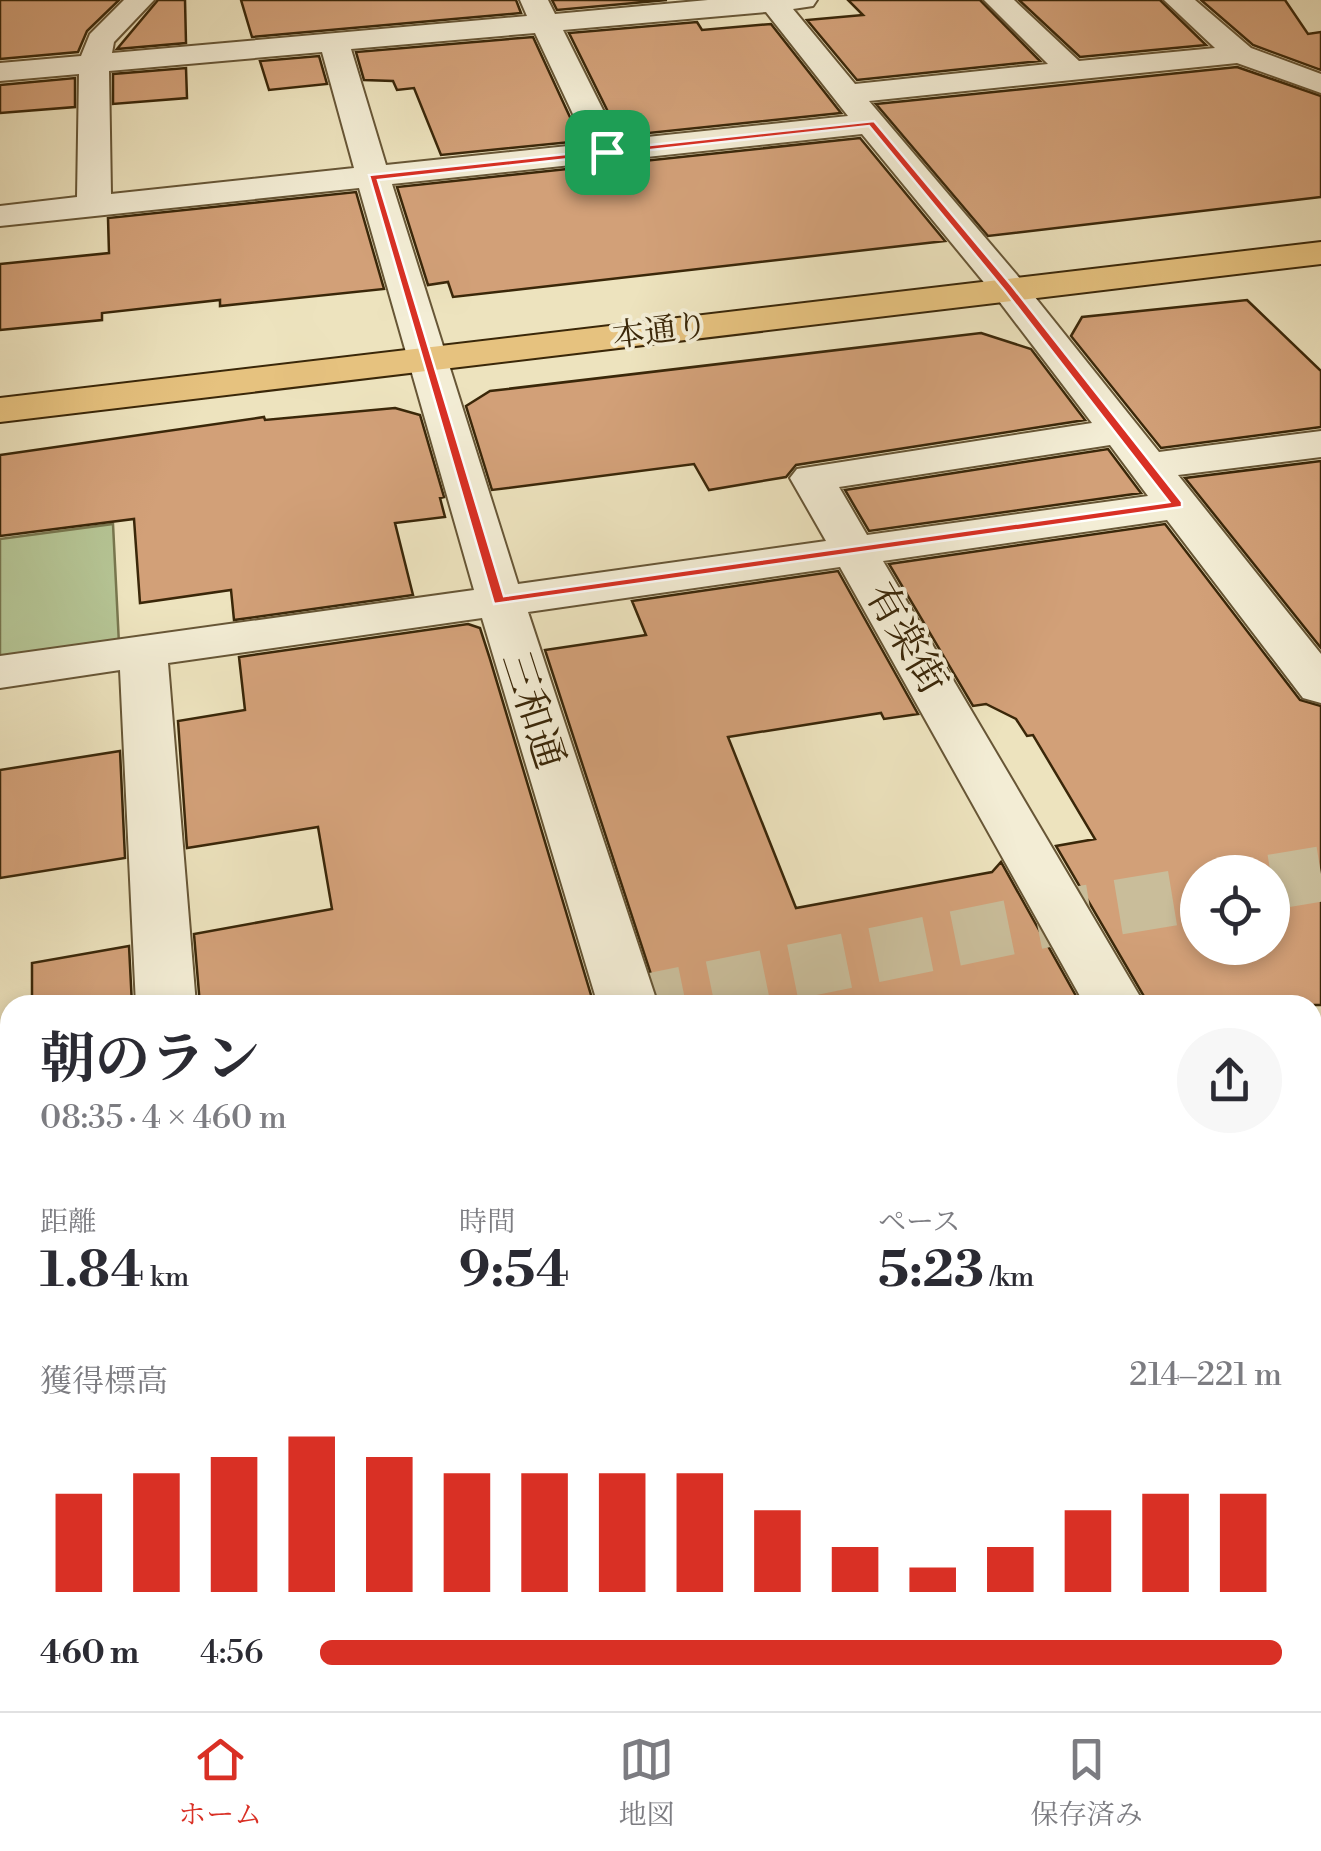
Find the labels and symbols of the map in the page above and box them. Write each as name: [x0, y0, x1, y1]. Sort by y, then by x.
pin: [565, 110, 650, 195]
street label: 本通り: [610, 305, 710, 357]
street label: 有楽街: [854, 575, 957, 703]
street label: 三和通: [490, 646, 574, 775]

